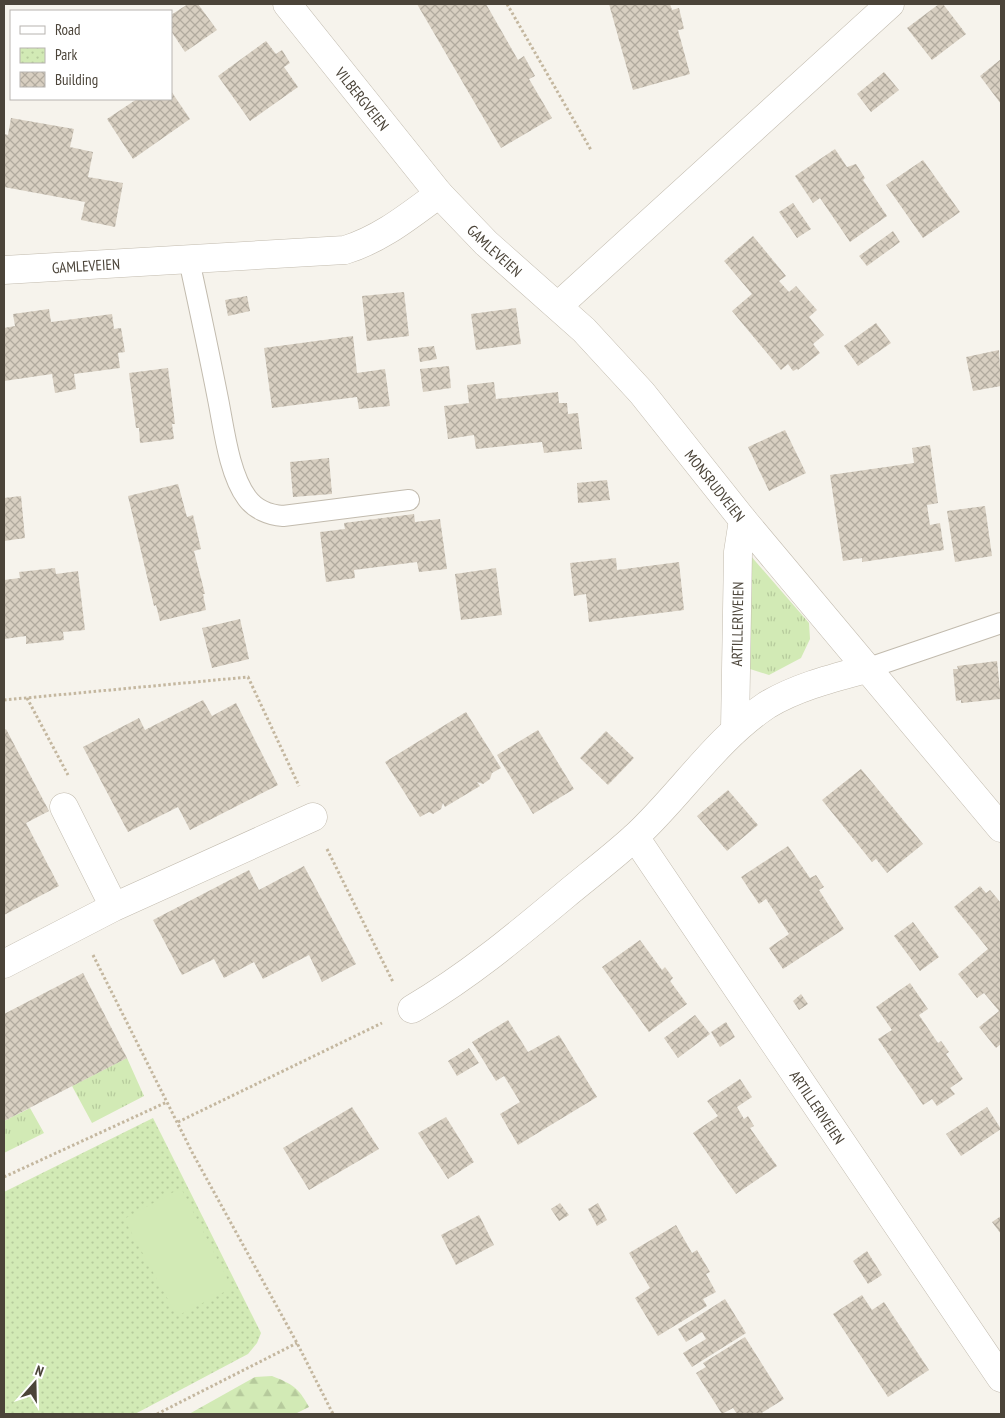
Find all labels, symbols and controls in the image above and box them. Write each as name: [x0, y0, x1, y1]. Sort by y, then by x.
legend: [10, 10, 172, 100]
text: Road: [55, 20, 81, 39]
text: Park: [55, 45, 77, 64]
street label: VILBERGVEIEN: [331, 62, 394, 134]
text: Building: [55, 70, 98, 89]
street label: GAMLEVEIEN: [464, 220, 526, 280]
street label: GAMLEVEIEN: [51, 254, 120, 277]
street label: MONSRUDVEIEN: [681, 446, 750, 525]
street label: ARTILLERIVEIEN: [727, 581, 747, 667]
street label: ARTILLERIVEIEN: [786, 1067, 849, 1147]
north arrow: [10, 1358, 60, 1408]
text: N: [33, 1361, 46, 1381]

